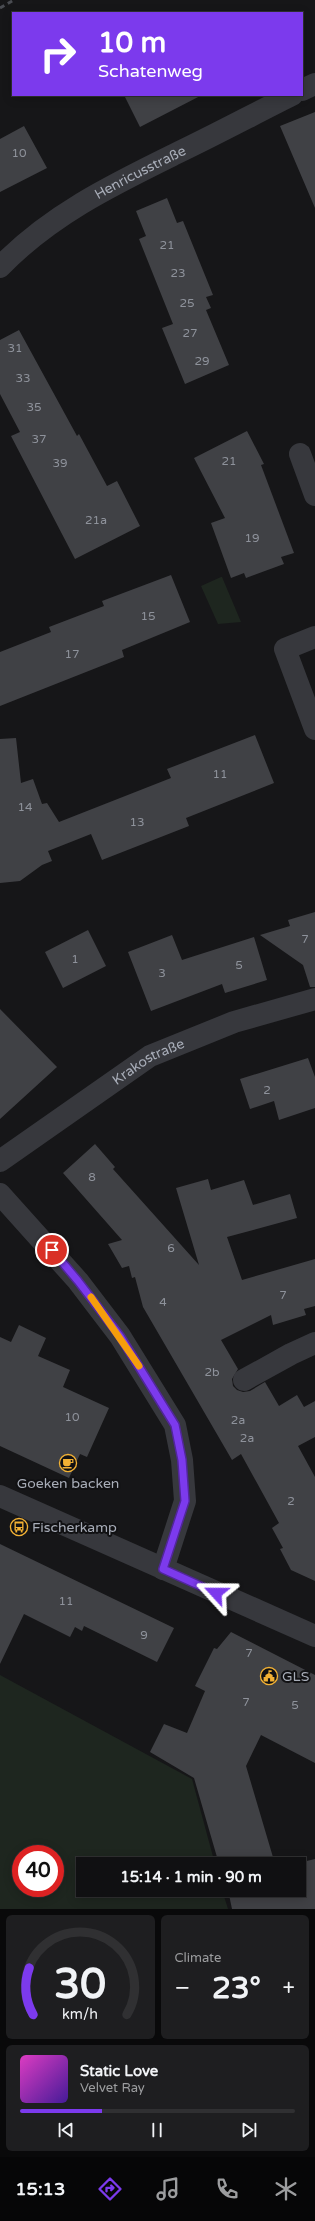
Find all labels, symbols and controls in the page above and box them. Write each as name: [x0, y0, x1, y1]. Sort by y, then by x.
text: 10 m: [98, 26, 166, 60]
icon: right: [32, 28, 84, 80]
text: Schatenweg: [98, 60, 203, 82]
street label: Henricusstraße: [91, 142, 188, 203]
house number: 10: [11, 146, 27, 160]
house number: 21: [159, 238, 175, 252]
house number: 23: [170, 266, 186, 280]
house number: 25: [179, 296, 195, 310]
house number: 27: [182, 326, 198, 340]
house number: 31: [7, 341, 23, 355]
house number: 29: [194, 354, 210, 368]
house number: 33: [15, 371, 31, 385]
house number: 35: [26, 400, 42, 414]
house number: 37: [31, 432, 47, 446]
house number: 21: [221, 454, 237, 468]
house number: 39: [52, 456, 68, 470]
house number: 21a: [85, 513, 107, 527]
house number: 19: [244, 531, 260, 545]
house number: 15: [140, 609, 156, 623]
house number: 17: [64, 647, 80, 661]
house number: 11: [212, 767, 228, 781]
house number: 14: [17, 800, 33, 814]
house number: 13: [129, 815, 145, 829]
house number: 7: [301, 932, 309, 946]
house number: 1: [71, 952, 79, 966]
house number: 5: [235, 958, 243, 972]
house number: 3: [158, 966, 166, 980]
street label: Krakostraße: [109, 1035, 187, 1088]
house number: 2: [263, 1083, 271, 1097]
house number: 8: [88, 1170, 96, 1184]
pin: [35, 1233, 69, 1267]
icon: arrive: [41, 1239, 63, 1261]
house number: 6: [167, 1241, 175, 1255]
house number: 7: [279, 1288, 287, 1302]
house number: 4: [159, 1295, 167, 1309]
house number: 2b: [204, 1365, 220, 1379]
house number: 10: [64, 1410, 80, 1424]
house number: 2a: [231, 1413, 245, 1427]
house number: 2a: [240, 1431, 254, 1445]
cafe icon: Goeken backen: [58, 1453, 78, 1473]
place label: Goeken backen: [17, 1475, 119, 1492]
house number: 2: [287, 1494, 295, 1508]
bus stop icon: Fischerkamp: [9, 1517, 29, 1537]
place label: Fischerkamp: [32, 1519, 117, 1536]
position arrow: [195, 1572, 237, 1614]
house number: 11: [58, 1594, 74, 1608]
house number: 9: [140, 1628, 148, 1642]
house number: 7: [245, 1646, 253, 1660]
public building icon: GLS: [259, 1666, 279, 1686]
place label: GLS: [282, 1668, 310, 1685]
house number: 7: [242, 1695, 250, 1709]
house number: 5: [291, 1698, 299, 1712]
speed limit sign: 40: [12, 1845, 64, 1897]
text: 15:14 · 1 min · 90 m: [120, 1868, 262, 1886]
text: Climate: [175, 1950, 221, 1966]
text: 30: [54, 1960, 106, 2010]
text: 23°: [212, 1970, 261, 2007]
text: −: [175, 1975, 190, 2001]
text: +: [283, 1975, 295, 2001]
text: km/h: [62, 2006, 98, 2023]
text: Static Love: [80, 2062, 158, 2080]
text: Velvet Ray: [80, 2080, 145, 2096]
icon: previous: [55, 2119, 77, 2141]
icon: pause: [146, 2119, 168, 2141]
icon: next: [238, 2119, 260, 2141]
icon: directions: [96, 2175, 124, 2203]
icon: music: [154, 2175, 182, 2203]
icon: phone: [213, 2175, 241, 2203]
icon: climate: [272, 2175, 300, 2203]
text: 15:13: [15, 2178, 65, 2200]

